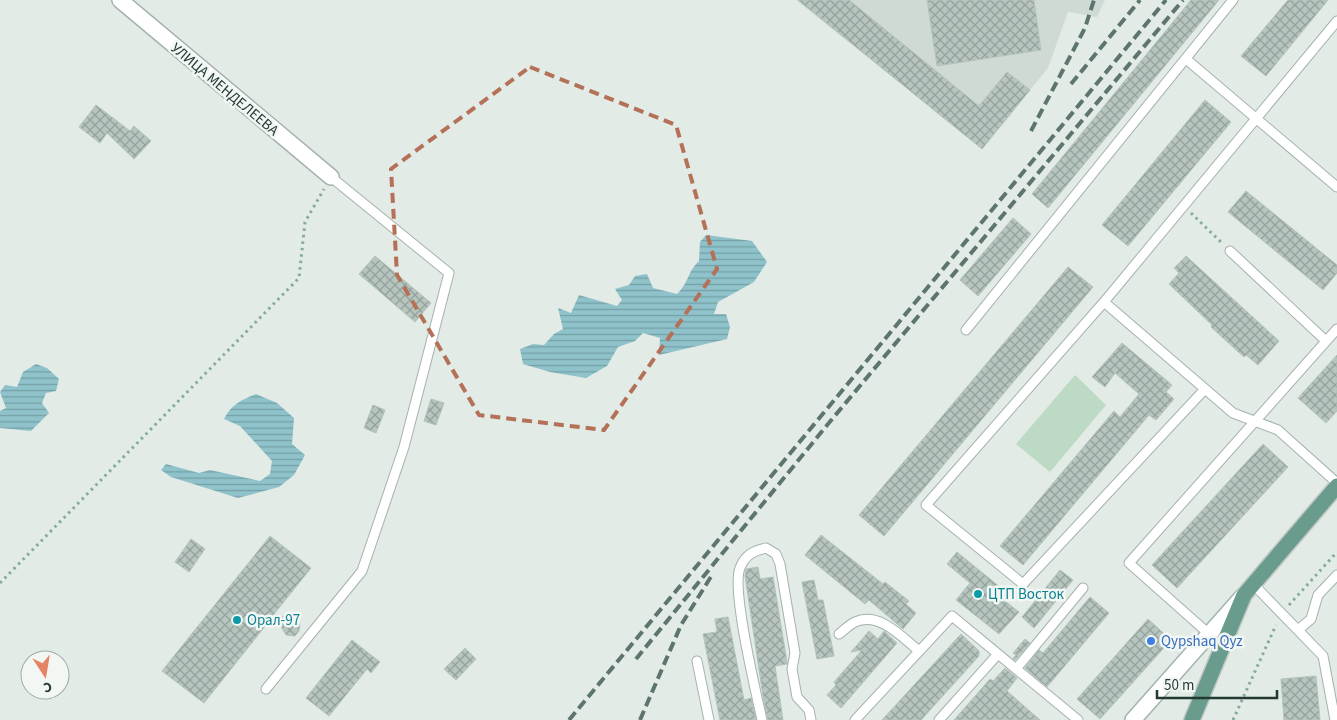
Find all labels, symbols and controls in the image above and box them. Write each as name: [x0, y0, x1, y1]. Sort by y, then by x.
street label: УЛИЦА МЕНДЕЛЕЕВА: [166, 38, 284, 141]
place label: ЦТП Восток: [988, 584, 1065, 605]
marker: ЦТП Восток: [972, 588, 984, 600]
place label: Орал-97: [247, 610, 300, 631]
marker: Орал-97: [231, 614, 243, 626]
place label: Qypshaq Qyz: [1161, 631, 1243, 652]
marker: Qypshaq Qyz: [1145, 635, 1157, 647]
north arrow: [20, 650, 70, 700]
scale bar: [1157, 668, 1277, 700]
text: 50 m: [1164, 675, 1194, 696]
text: С: [41, 676, 54, 697]

